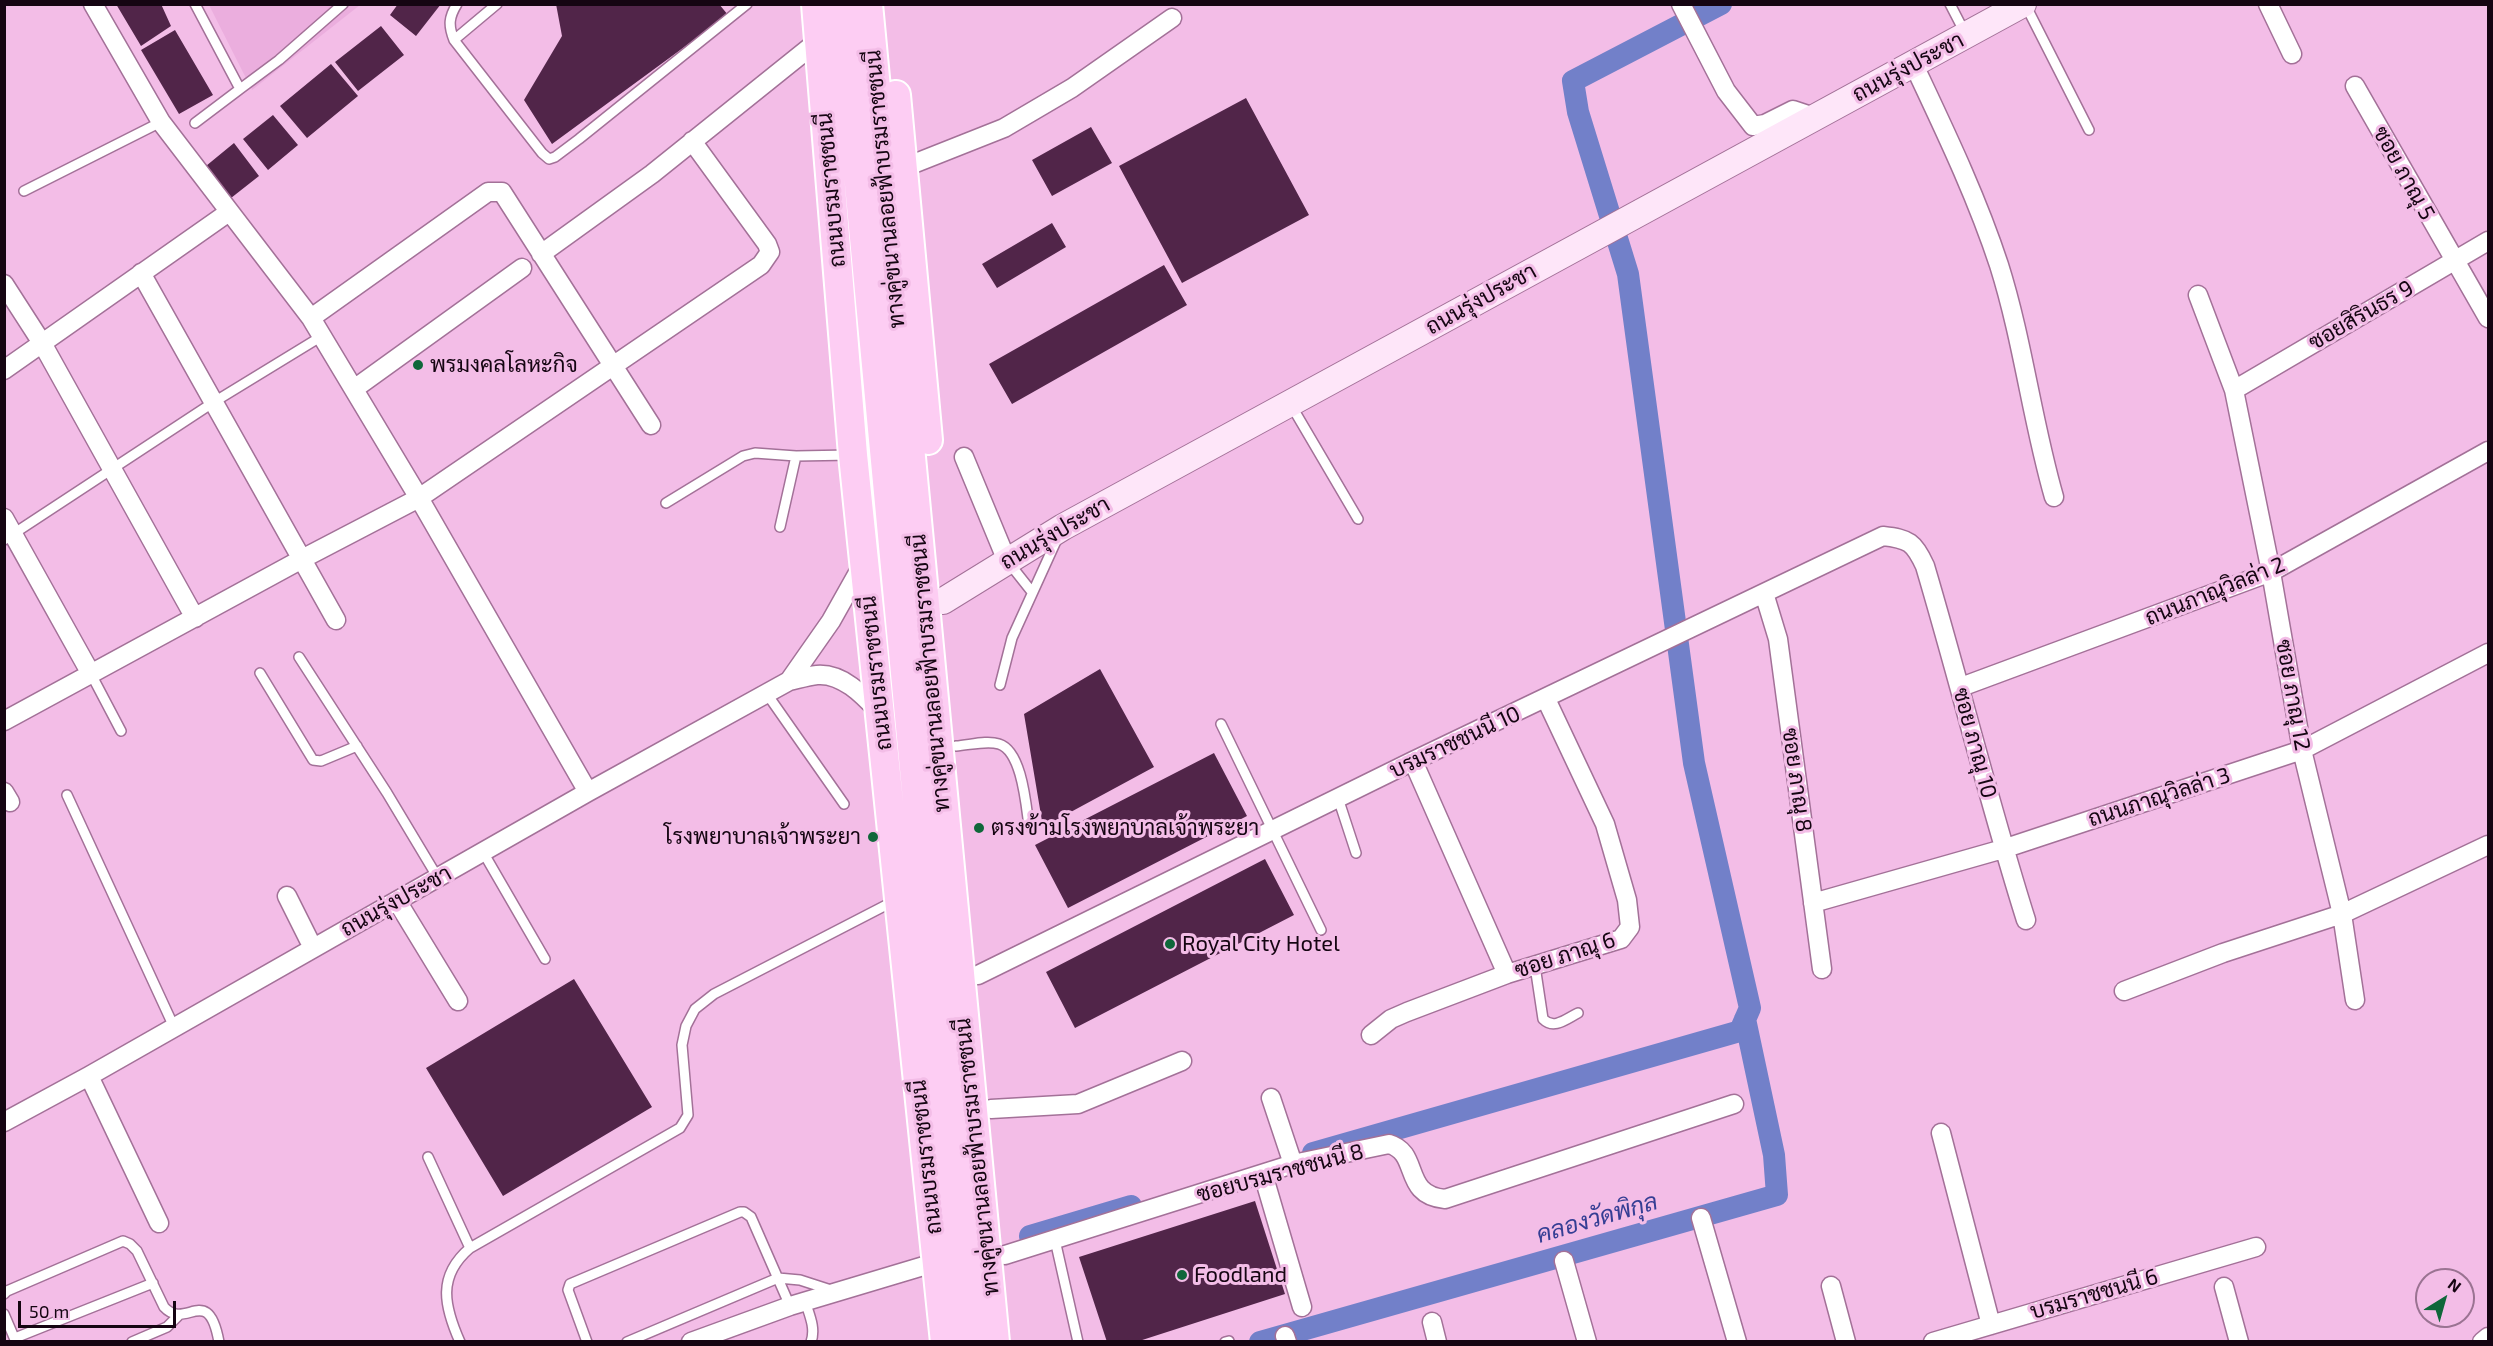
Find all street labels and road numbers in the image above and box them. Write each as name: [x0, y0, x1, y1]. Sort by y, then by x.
street label: ถนนรุ่งประชา: [1848, 27, 1968, 107]
street label: ทางคู่ขนานลอยฟ้าบรมราชชนนี: [860, 49, 910, 329]
street label: ถนนบรมราชชนนี: [811, 112, 851, 268]
street label: ซอย ภาณุ 5: [2367, 121, 2441, 225]
street label: ถนนรุ่งประชา: [1421, 258, 1541, 340]
street label: ซอยสิรินธร 9: [2304, 274, 2418, 356]
street label: ถนนรุ่งประชา: [995, 491, 1115, 575]
street label: ทางคู่ขนานลอยฟ้าบรมราชชนนี: [905, 533, 955, 813]
street label: ถนนภาณุวิลล่า 2: [2141, 551, 2289, 631]
street label: ถนนบรมราชชนนี: [855, 594, 897, 752]
street label: ซอย ภาณุ 12: [2270, 637, 2316, 753]
street label: ซอย ภาณุ 10: [1948, 685, 2002, 801]
street label: บรมราชชนนี 10: [1385, 700, 1525, 784]
street label: ซอย ภาณุ 8: [1777, 726, 1817, 834]
street label: ถนนภาณุวิลล่า 3: [2085, 762, 2233, 832]
street label: ถนนรุ่งประชา: [336, 860, 456, 942]
street label: ซอย ภาณุ 6: [1511, 926, 1619, 984]
street label: ทางคู่ขนานลอยฟ้าบรมราชชนนี: [949, 1017, 1005, 1297]
street label: ถนนบรมราชชนนี: [905, 1078, 947, 1236]
street label: ซอยบรมราชชนนี 8: [1194, 1138, 1366, 1208]
street label: บรมราชชนนี 6: [2027, 1263, 2161, 1325]

